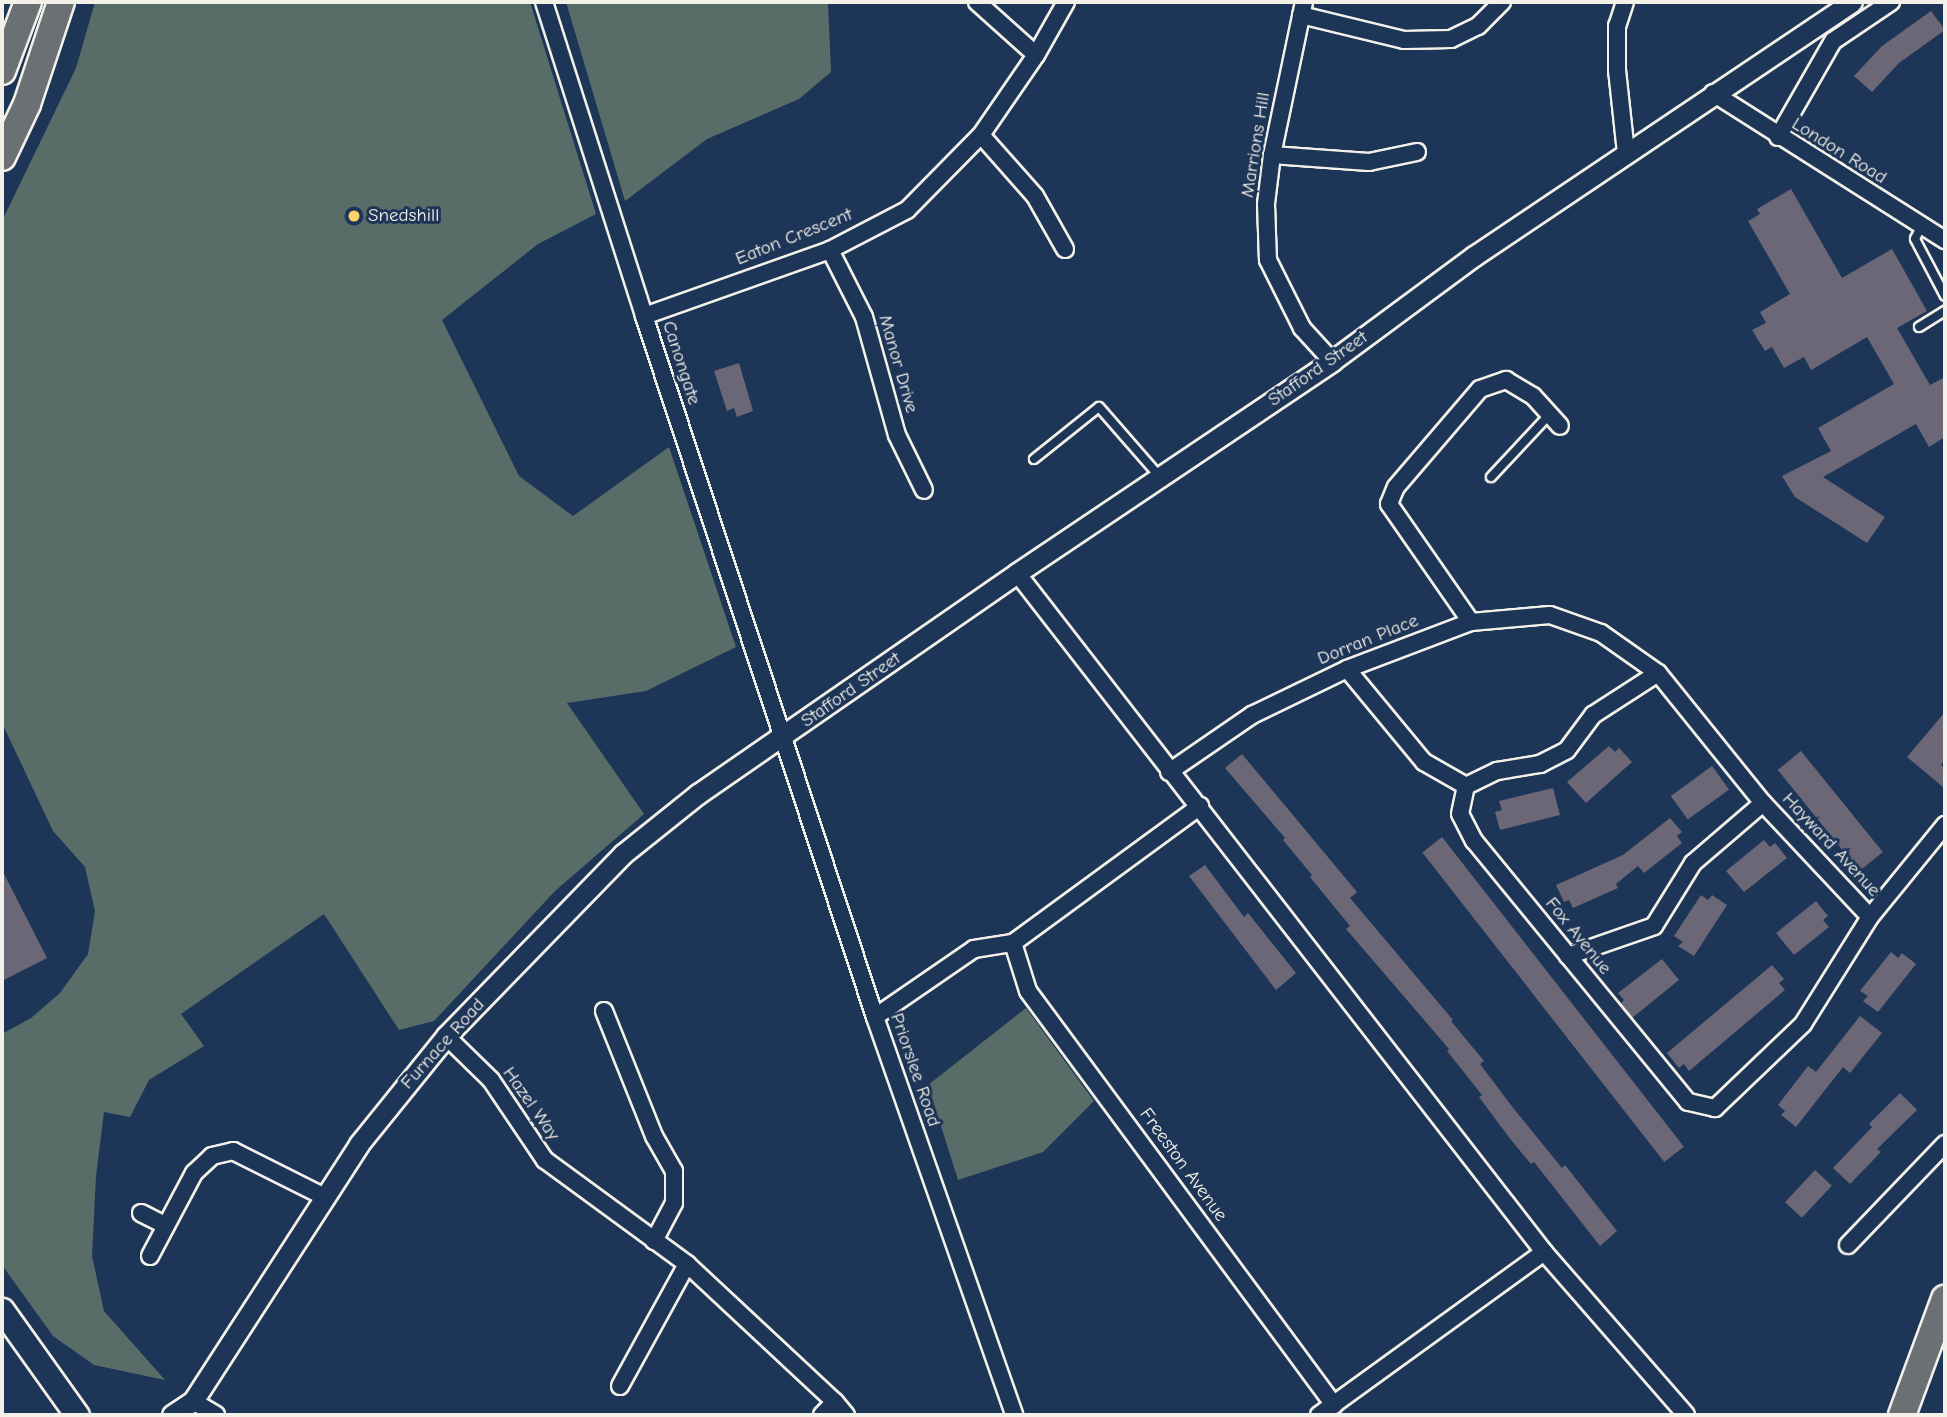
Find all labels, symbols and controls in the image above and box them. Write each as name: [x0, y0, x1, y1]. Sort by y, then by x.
street label: Marrions Hill: [1236, 91, 1276, 199]
street label: London Road: [1787, 113, 1891, 189]
street label: Eaton Crescent: [732, 203, 856, 271]
place label: Snedshill: [368, 205, 439, 227]
marker: Snedshill: [346, 208, 362, 224]
street label: Manor Drive: [873, 312, 923, 416]
street label: Canongate: [657, 318, 705, 408]
street label: Stafford Street: [1264, 326, 1372, 412]
street label: Dorran Place: [1314, 609, 1422, 671]
street label: Stafford Street: [797, 647, 905, 733]
street label: Hayward Avenue: [1777, 788, 1885, 902]
street label: Fox Avenue: [1540, 893, 1616, 979]
street label: Furnace Road: [396, 994, 490, 1094]
street label: Priorslee Road: [885, 1010, 945, 1130]
street label: Hazel Way: [497, 1063, 565, 1145]
street label: Freeston Avenue: [1134, 1104, 1232, 1226]

